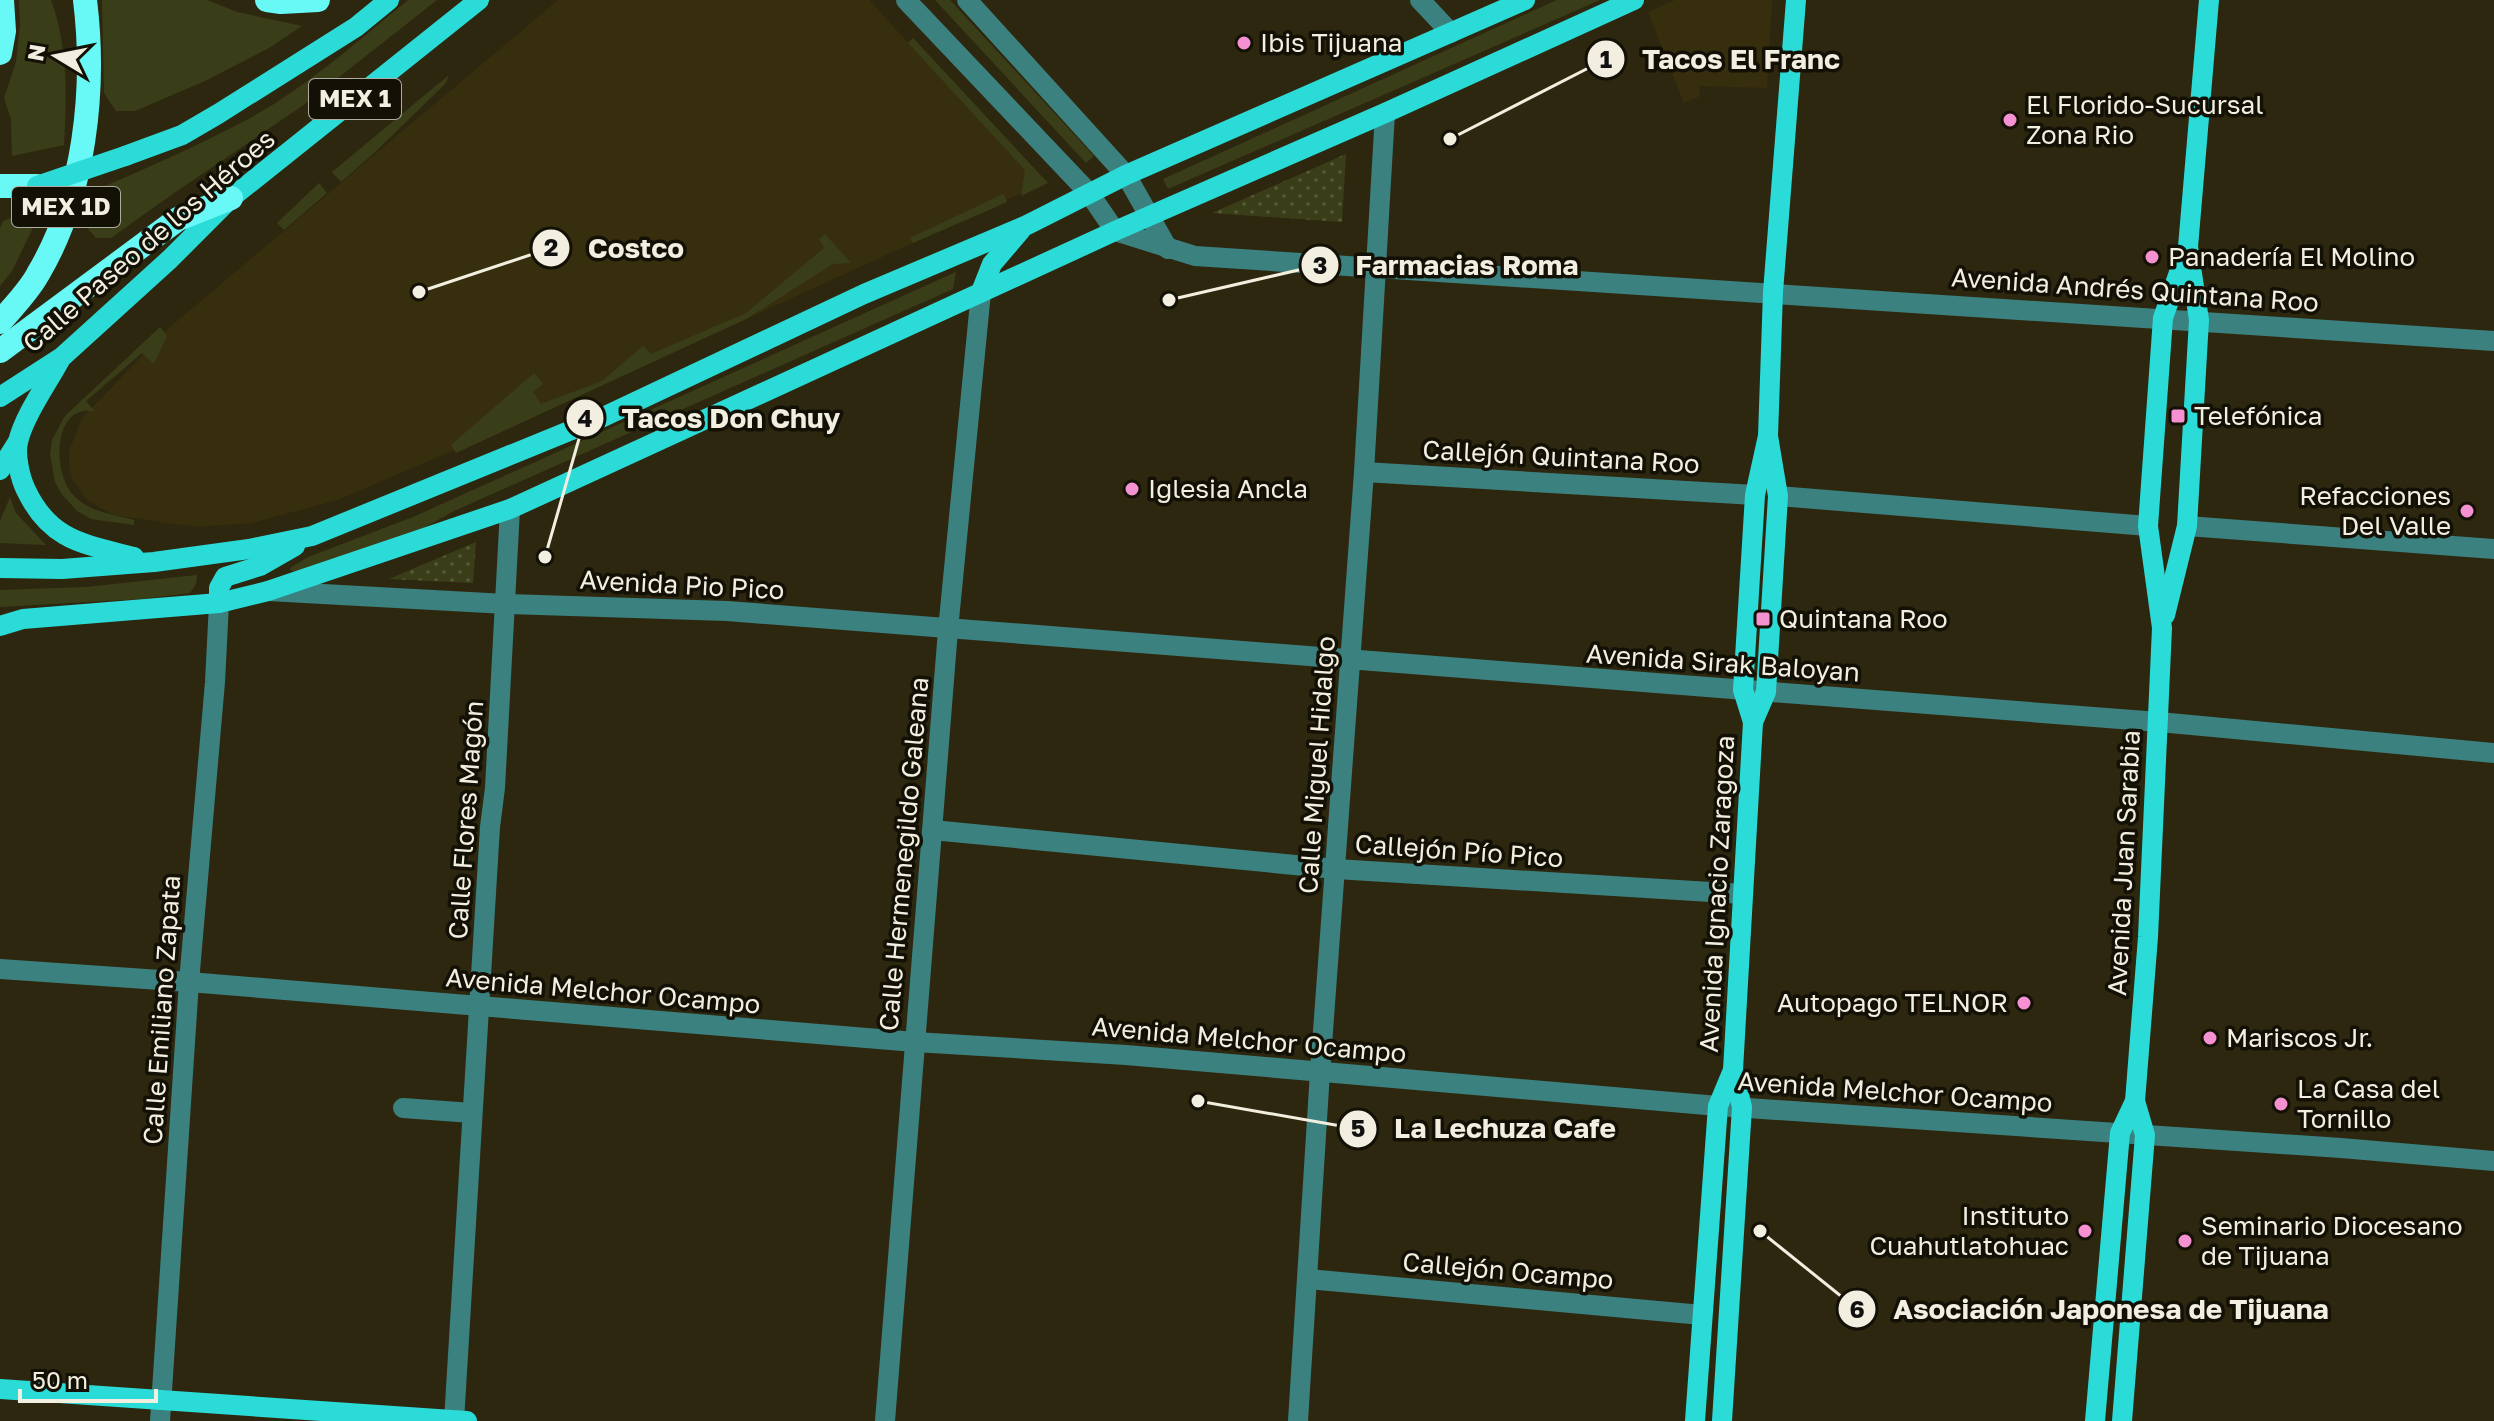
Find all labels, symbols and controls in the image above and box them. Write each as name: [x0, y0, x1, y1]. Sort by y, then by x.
north arrow: [16, 16, 96, 96]
place label: Ibis Tijuana: [1260, 27, 1403, 58]
callout: Tacos El Franc: [1586, 33, 1856, 85]
marker: Ibis Tijuana: [1235, 34, 1253, 52]
text: N: [21, 42, 51, 63]
text: Tacos El Franc: [1642, 42, 1840, 75]
text: 1: [1600, 44, 1612, 73]
road number: MEX 1: [309, 79, 401, 119]
place label: El Florido-Sucursal Zona Rio: [2026, 89, 2264, 150]
marker: El Florido-Sucursal Zona Rio: [2001, 111, 2019, 129]
street label: Calle Paseo de los Héroes: [16, 123, 281, 358]
road number: MEX 1D: [12, 187, 120, 227]
callout: Costco: [531, 222, 700, 274]
text: Costco: [588, 231, 684, 264]
text: 2: [544, 232, 558, 261]
callout: Farmacias Roma: [1300, 239, 1595, 291]
place label: Panadería El Molino: [2168, 241, 2415, 272]
text: Farmacias Roma: [1355, 248, 1579, 281]
marker: Panadería El Molino: [2143, 248, 2161, 266]
text: 3: [1313, 250, 1327, 279]
street label: Avenida Andrés Quintana Roo: [1950, 261, 2320, 318]
callout: Tacos Don Chuy: [565, 392, 856, 444]
place label: Telefónica: [2194, 400, 2322, 431]
text: Tacos Don Chuy: [622, 401, 841, 434]
text: 4: [578, 403, 593, 432]
marker: Telefónica: [2169, 407, 2187, 425]
street label: Callejón Quintana Roo: [1422, 434, 1700, 479]
place label: Iglesia Ancla: [1148, 473, 1308, 504]
marker: Iglesia Ancla: [1123, 480, 1141, 498]
place label: Refacciones Del Valle: [2299, 480, 2451, 541]
marker: Refacciones Del Valle: [2458, 502, 2476, 520]
street label: Avenida Pio Pico: [579, 564, 785, 605]
place label: Quintana Roo: [1779, 603, 1948, 634]
marker: Quintana Roo: [1754, 610, 1772, 628]
street label: Calle Miguel Hidalgo: [1292, 635, 1341, 895]
street label: Avenida Sirak Baloyan: [1585, 637, 1861, 688]
street label: Calle Hermenegildo Galeana: [873, 676, 934, 1032]
street label: Calle Flores Magón: [442, 700, 489, 940]
street label: Avenida Juan Sarabia: [2101, 729, 2146, 997]
street label: Avenida Ignacio Zaragoza: [1693, 735, 1740, 1053]
street label: Callejón Pío Pico: [1354, 828, 1564, 873]
street label: Calle Emiliano Zapata: [137, 874, 186, 1146]
street label: Avenida Melchor Ocampo: [444, 961, 762, 1020]
place label: Autopago TELNOR: [1777, 987, 2008, 1018]
marker: Autopago TELNOR: [2015, 994, 2033, 1012]
street label: Avenida Melchor Ocampo: [1090, 1010, 1408, 1069]
place label: Mariscos Jr.: [2226, 1022, 2373, 1053]
marker: Mariscos Jr.: [2201, 1029, 2219, 1047]
street label: Avenida Melchor Ocampo: [1736, 1065, 2054, 1118]
place label: La Casa del Tornillo: [2297, 1073, 2440, 1134]
marker: La Casa del Tornillo: [2272, 1095, 2290, 1113]
callout: La Lechuza Cafe: [1338, 1103, 1632, 1155]
text: La Lechuza Cafe: [1394, 1111, 1616, 1144]
text: 5: [1351, 1113, 1365, 1142]
place label: Instituto Cuahutlatohuac: [1869, 1200, 2069, 1261]
place label: Seminario Diocesano de Tijuana: [2201, 1210, 2463, 1271]
marker: Instituto Cuahutlatohuac: [2076, 1222, 2094, 1240]
marker: Seminario Diocesano de Tijuana: [2176, 1232, 2194, 1250]
street label: Callejón Ocampo: [1401, 1246, 1615, 1295]
callout: Asociación Japonesa de Tijuana: [1837, 1283, 2345, 1335]
text: Asociación Japonesa de Tijuana: [1893, 1292, 2329, 1325]
text: 6: [1849, 1294, 1865, 1323]
scale bar: [20, 1353, 156, 1403]
text: 50 m: [32, 1365, 88, 1394]

